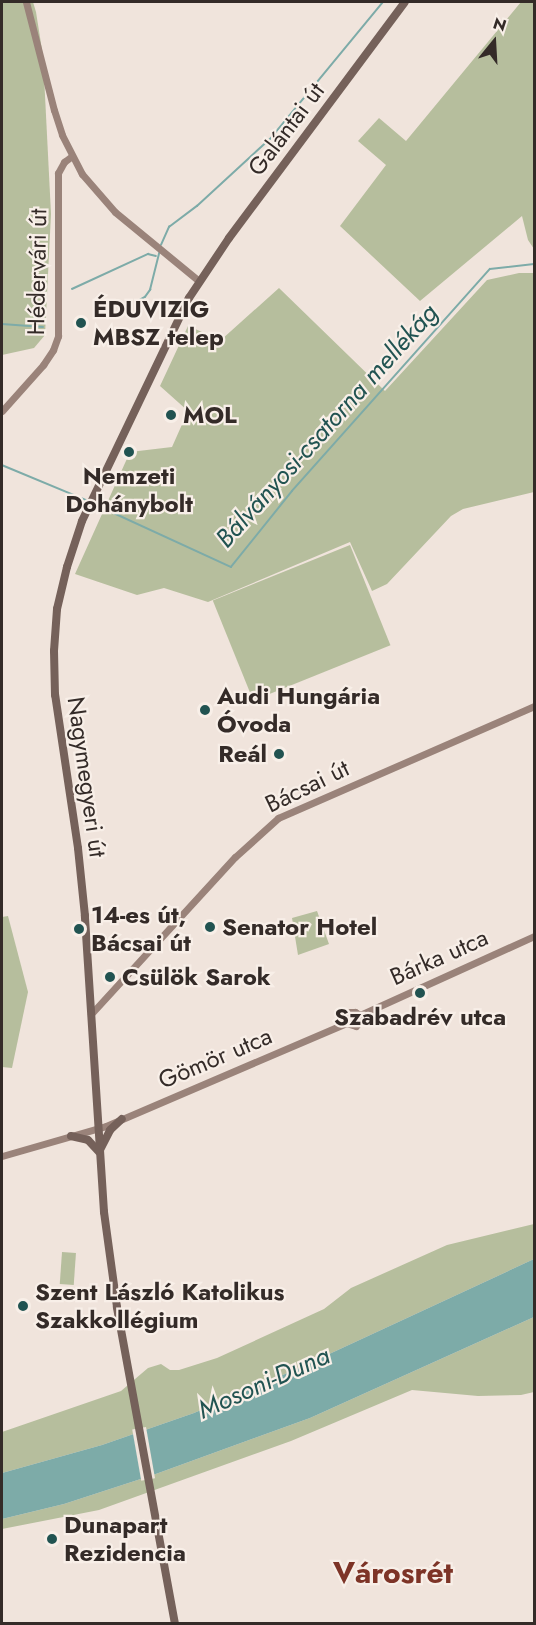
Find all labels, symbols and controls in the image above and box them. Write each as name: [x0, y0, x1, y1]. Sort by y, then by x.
north arrow: [464, 12, 524, 72]
text: N: [490, 12, 509, 37]
street label: Galántai út: [242, 77, 330, 181]
street label: Hédervári út: [21, 208, 53, 336]
place label: ÉDUVIZIG MBSZ telep: [93, 295, 224, 351]
water label: Bálványosi-csatorna mellékág: [209, 298, 445, 554]
marker: ÉDUVIZIG MBSZ telep: [74, 316, 88, 330]
place label: MOL: [183, 401, 237, 429]
marker: MOL: [164, 408, 178, 422]
marker: Nemzeti Dohánybolt: [122, 445, 136, 459]
place label: Nemzeti Dohánybolt: [65, 462, 193, 518]
place label: Audi Hungária Óvoda: [217, 682, 380, 738]
street label: Nagymegyeri út: [61, 695, 113, 859]
marker: Audi Hungária Óvoda: [198, 703, 212, 717]
place label: Reál: [218, 740, 267, 768]
marker: Reál: [272, 747, 286, 761]
street label: Bácsai út: [260, 753, 354, 819]
place label: 14-es út, Bácsai út: [91, 901, 191, 957]
place label: Senator Hotel: [222, 913, 377, 941]
marker: Senator Hotel: [203, 920, 217, 934]
marker: 14-es út, Bácsai út: [72, 922, 86, 936]
street label: Bárka utca: [386, 923, 492, 991]
place label: Csülök Sarok: [122, 963, 271, 991]
marker: Csülök Sarok: [103, 970, 117, 984]
marker: Szabadrév utca: [413, 986, 427, 1000]
place label: Szabadrév utca: [334, 1003, 506, 1031]
street label: Gömör utca: [154, 1021, 276, 1095]
place label: Szent László Katolikus Szakkollégium: [35, 1278, 285, 1334]
marker: Szent László Katolikus Szakkollégium: [16, 1299, 30, 1313]
water label: Mosoni-Duna: [193, 1340, 335, 1426]
place label: Dunapart Rezidencia: [64, 1511, 186, 1567]
marker: Dunapart Rezidencia: [45, 1532, 59, 1546]
district label: Városrét: [333, 1555, 453, 1591]

